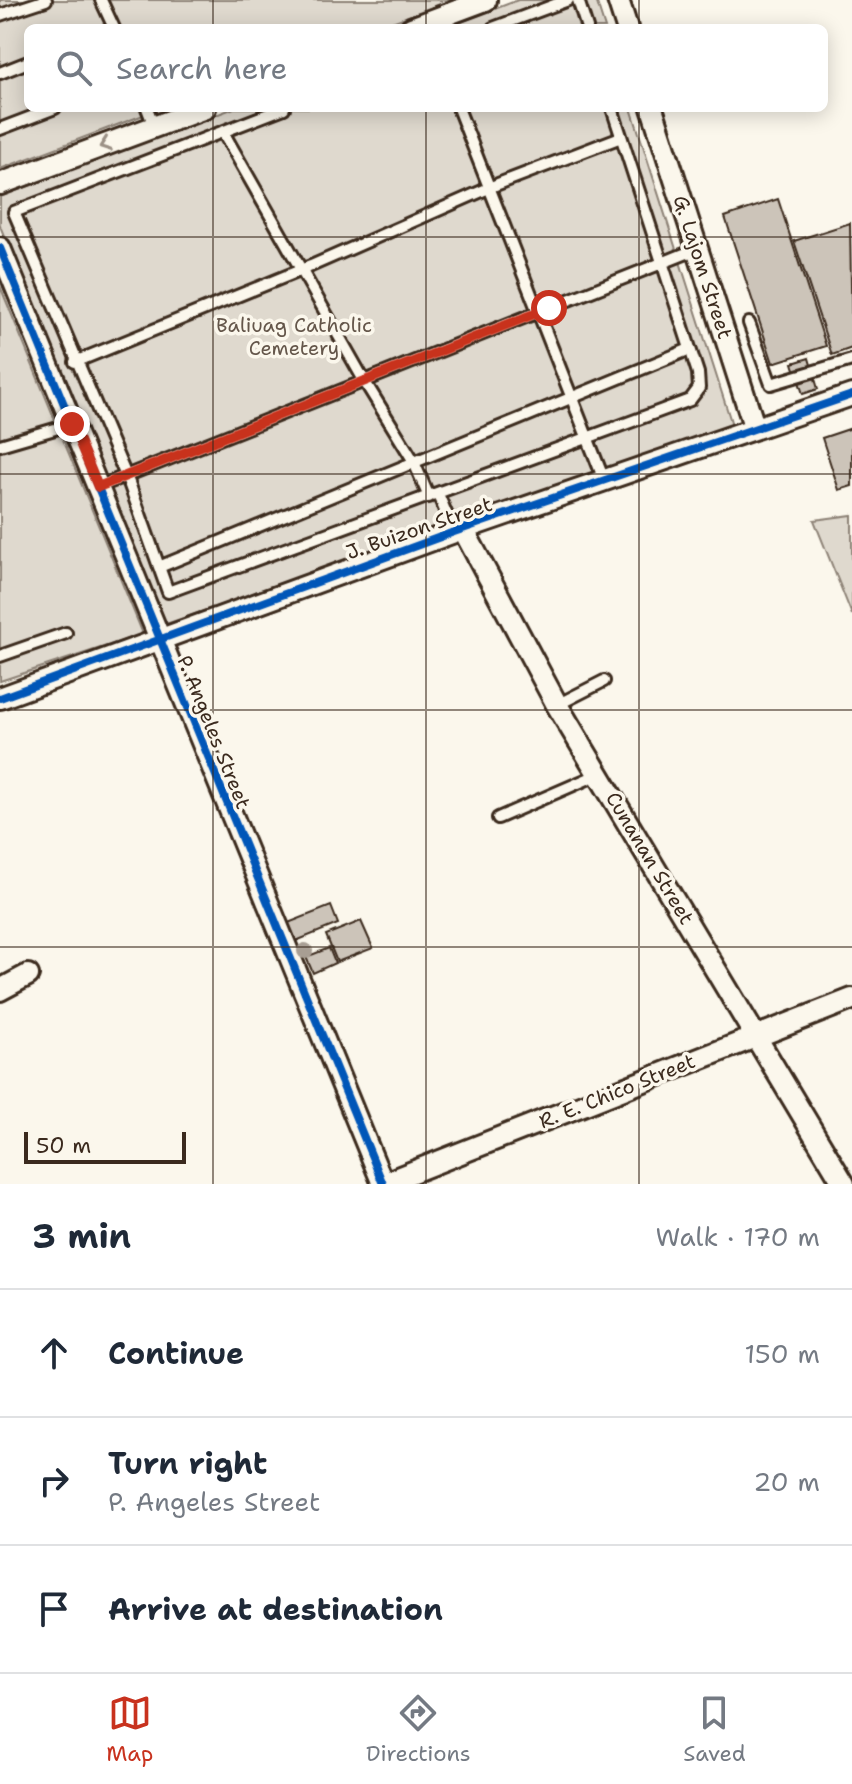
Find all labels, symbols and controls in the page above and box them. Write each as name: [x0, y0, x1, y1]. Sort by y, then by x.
search box: [24, 24, 828, 112]
icon: search: [52, 46, 96, 90]
text: Search here: [116, 48, 287, 89]
one-way arrow: [99, 135, 113, 151]
street label: G. Lajom Street: [668, 192, 738, 342]
route start: [531, 290, 567, 326]
park label: Baliuag Catholic Cemetery: [216, 312, 372, 361]
route end: [54, 406, 90, 442]
street label: J. Buizon Street: [343, 491, 495, 565]
street label: P. Angeles Street: [171, 651, 257, 813]
street label: Cunanan Street: [600, 787, 700, 929]
street label: R. E. Chico Street: [535, 1048, 699, 1134]
scale bar: [24, 1128, 186, 1164]
text: 50 m: [36, 1131, 91, 1160]
text: 3 min: [32, 1213, 131, 1259]
text: Walk · 170 m: [656, 1219, 820, 1254]
icon: ahead: [32, 1331, 76, 1375]
text: Continue: [108, 1333, 244, 1374]
text: 150 m: [744, 1336, 820, 1371]
text: Turn right: [108, 1443, 267, 1484]
icon: right: [32, 1459, 76, 1503]
text: 20 m: [753, 1464, 820, 1499]
text: P. Angeles Street: [108, 1484, 320, 1519]
icon: arrive: [32, 1587, 76, 1631]
text: Arrive at destination: [108, 1589, 443, 1630]
tab: Map: [106, 1691, 153, 1768]
tab: Directions: [366, 1691, 471, 1768]
tab: Saved: [683, 1691, 746, 1768]

